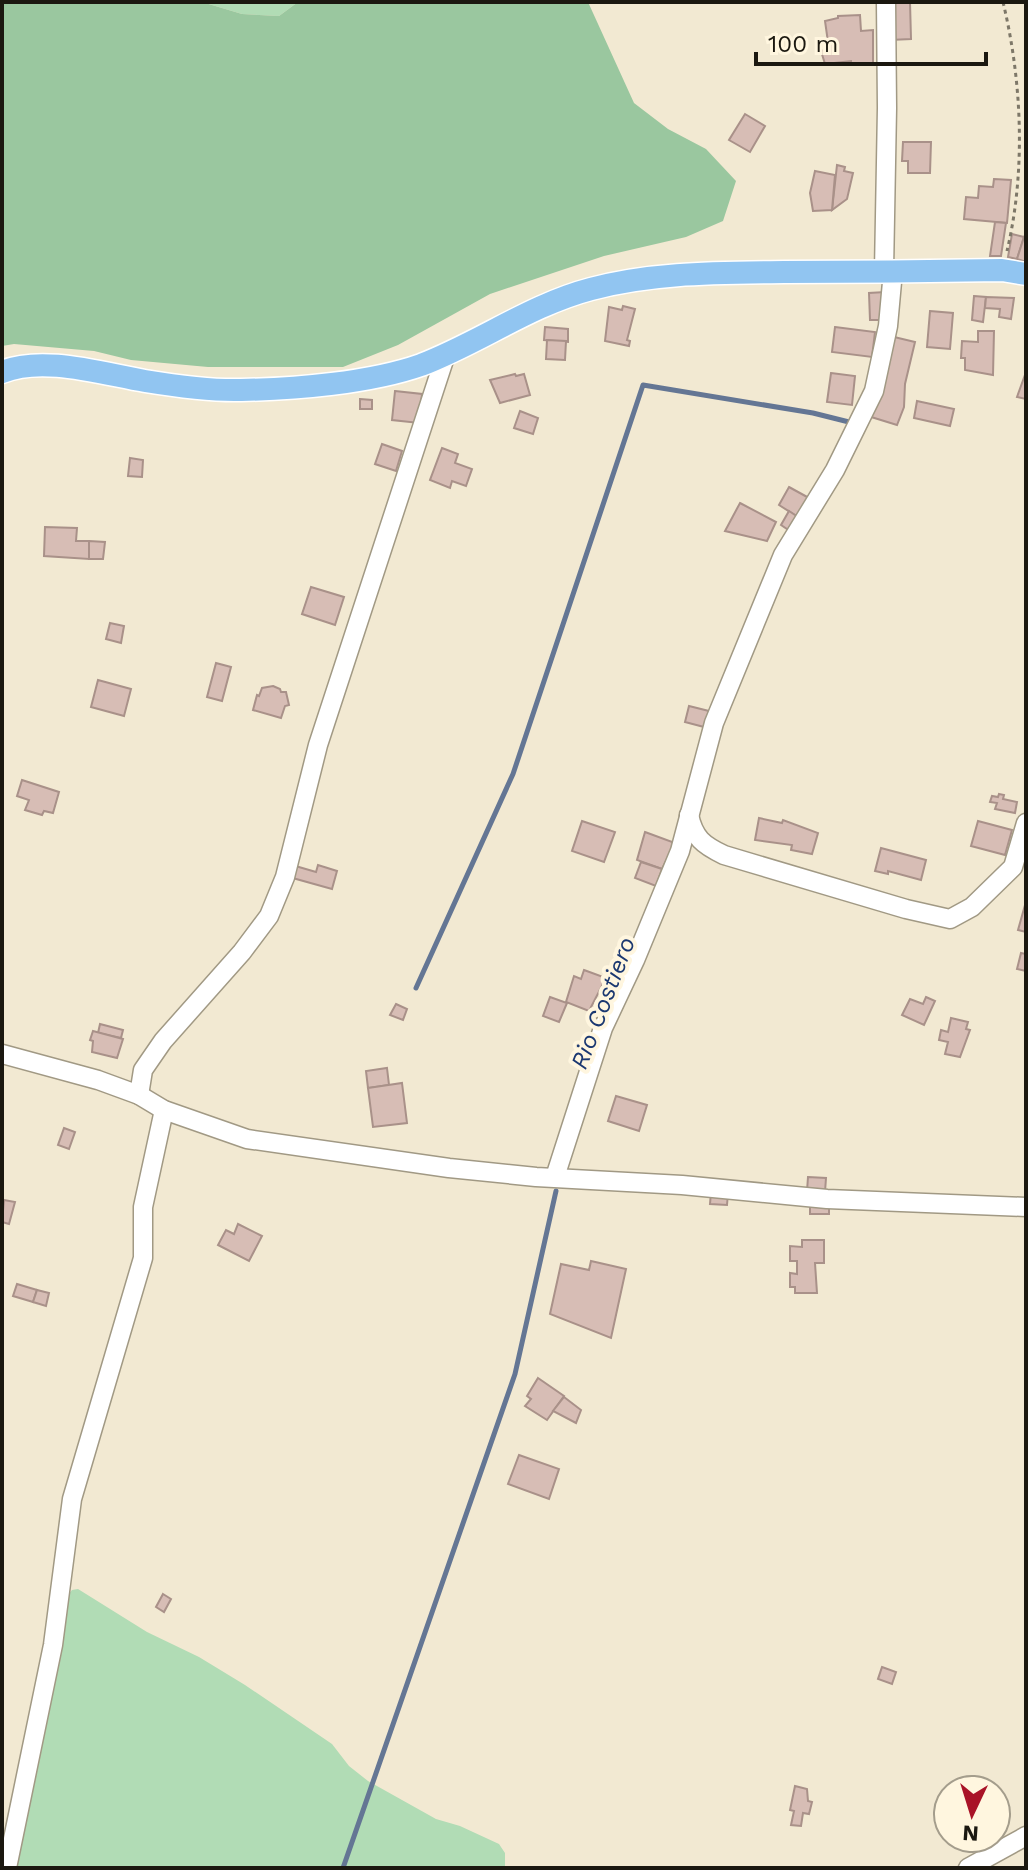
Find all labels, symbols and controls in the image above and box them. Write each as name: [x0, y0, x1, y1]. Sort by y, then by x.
scale bar: [756, 16, 986, 66]
text: 100 m: [768, 30, 838, 58]
water label: Rio Costiero: [565, 933, 641, 1073]
north arrow: [932, 1774, 1012, 1854]
text: N: [962, 1820, 980, 1846]

